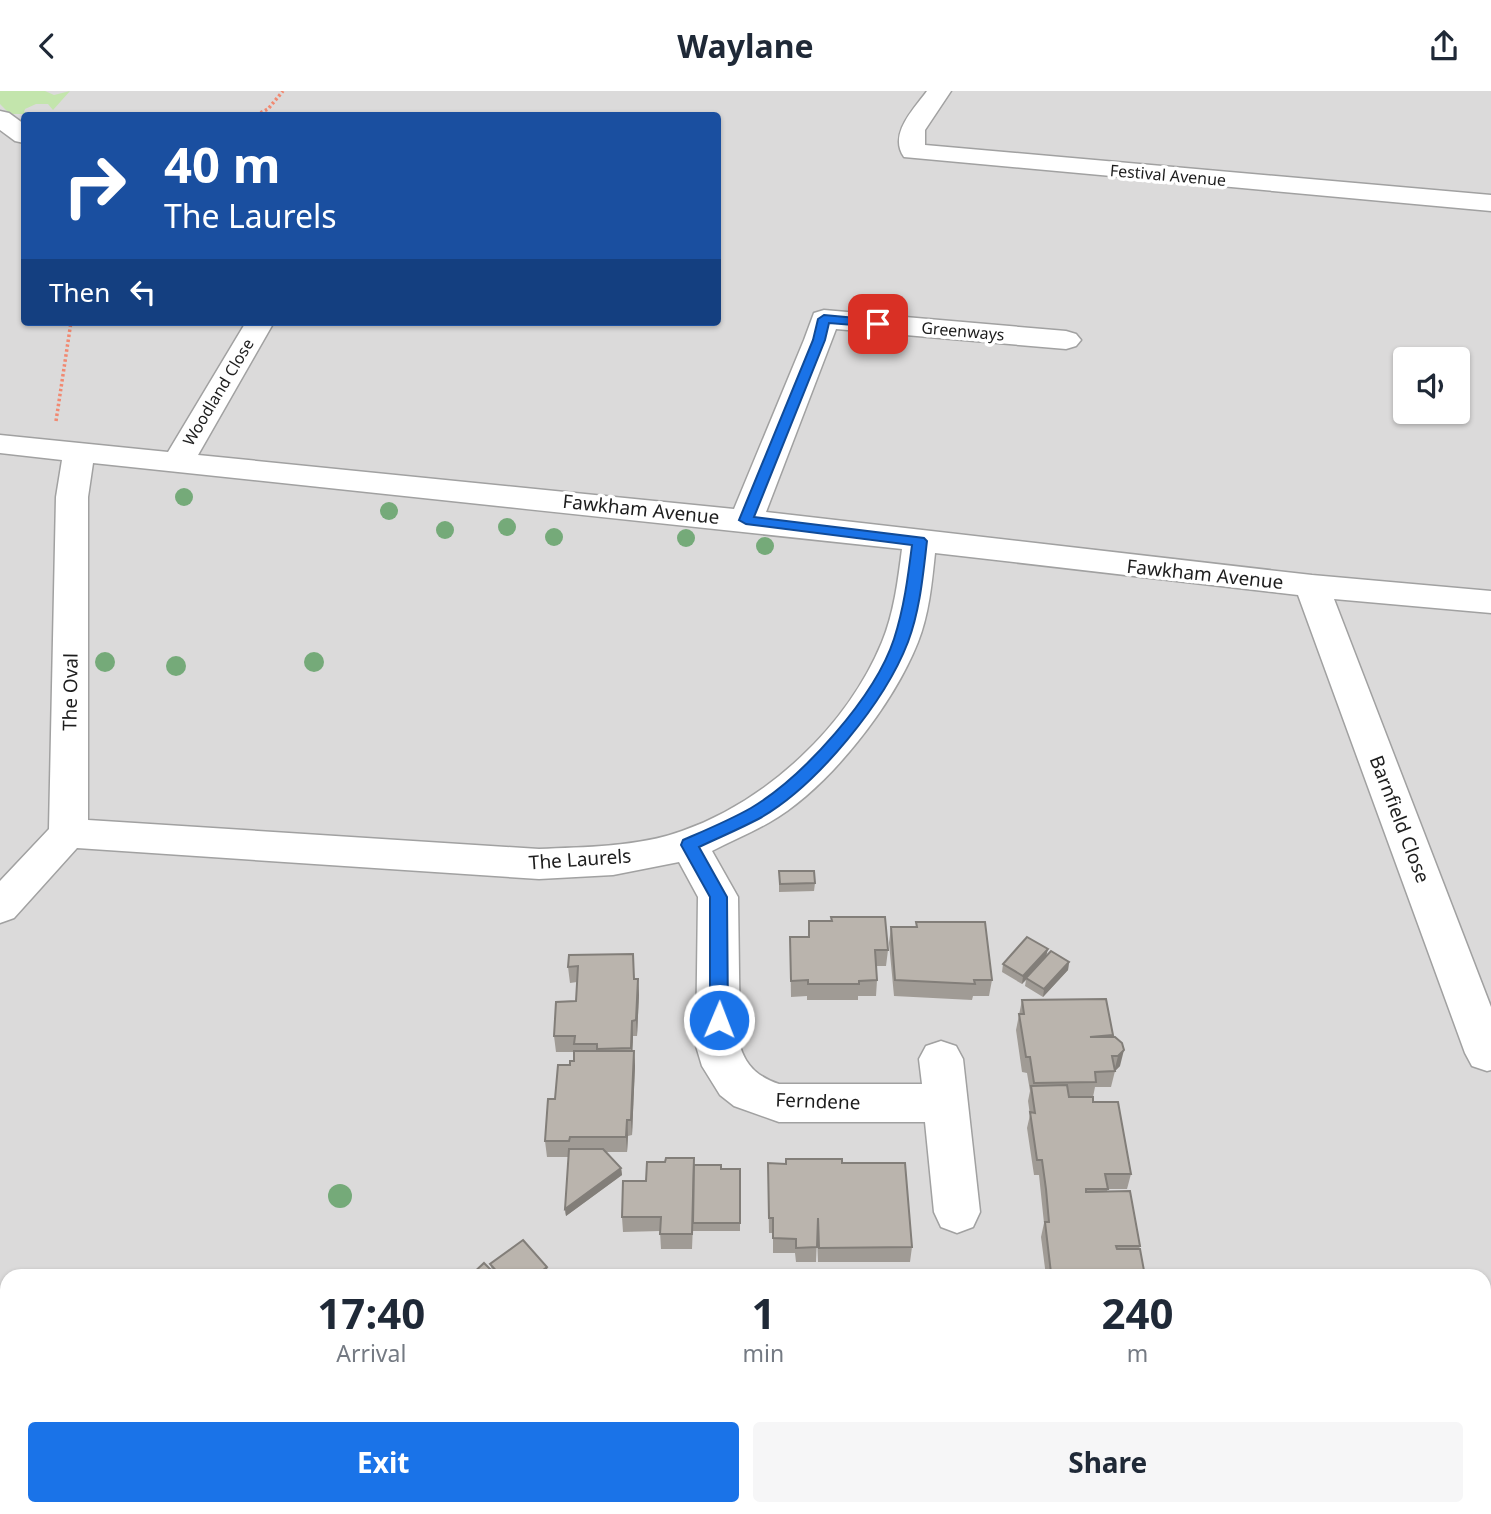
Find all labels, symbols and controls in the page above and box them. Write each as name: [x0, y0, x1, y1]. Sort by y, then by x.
text: Waylane: [677, 24, 814, 67]
icon: back: [28, 27, 66, 65]
icon: share: [1425, 27, 1463, 65]
text: 40 m: [164, 131, 281, 197]
icon: right: [49, 140, 140, 231]
street label: Festival Avenue: [1109, 159, 1227, 191]
text: The Laurels: [164, 194, 337, 237]
icon: left: [124, 273, 162, 311]
text: Then: [49, 274, 110, 310]
pin: [848, 294, 908, 354]
icon: arrive: [859, 305, 897, 343]
street label: Greenways: [921, 316, 1005, 346]
street label: Woodland Close: [177, 334, 259, 450]
map controls: [1393, 347, 1470, 424]
button: sound: [1393, 347, 1470, 424]
street label: Fawkham Avenue: [561, 488, 721, 530]
street label: Fawkham Avenue: [1125, 553, 1285, 595]
street label: The Oval: [56, 653, 84, 731]
street label: Barnfield Close: [1364, 752, 1436, 886]
street label: The Laurels: [528, 842, 632, 876]
position arrow: [682, 983, 756, 1057]
street label: Ferndene: [775, 1087, 861, 1115]
text: 17:40: [317, 1284, 425, 1341]
text: 1: [751, 1284, 775, 1341]
text: 240: [1102, 1284, 1174, 1341]
text: Arrival: [336, 1337, 406, 1369]
text: min: [743, 1337, 784, 1369]
text: m: [1127, 1337, 1148, 1369]
button: Exit: [28, 1422, 739, 1502]
button: Share: [753, 1422, 1463, 1502]

